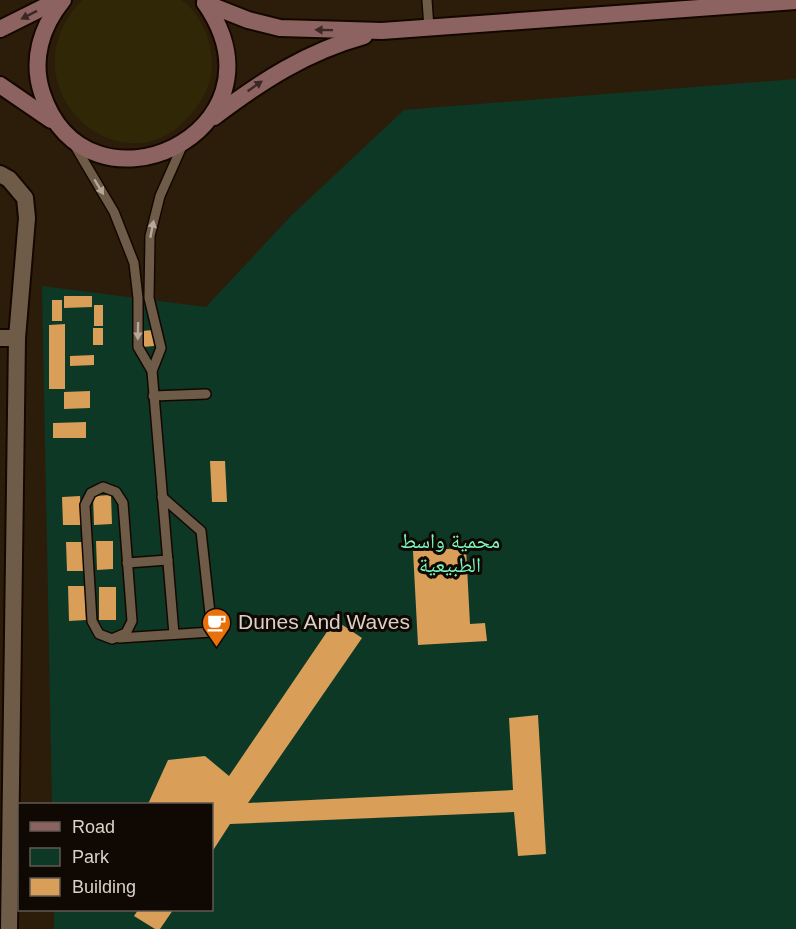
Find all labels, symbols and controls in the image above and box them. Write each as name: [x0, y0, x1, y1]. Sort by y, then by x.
one-way arrow: [21, 10, 38, 20]
one-way arrow: [314, 25, 333, 35]
one-way arrow: [247, 80, 263, 92]
one-way arrow: [94, 179, 104, 196]
one-way arrow: [148, 220, 157, 239]
one-way arrow: [133, 322, 143, 341]
park label: محمية واسط الطبيعية: [400, 529, 500, 577]
cafe icon: Dunes And Waves: [201, 606, 233, 648]
place label: Dunes And Waves: [238, 610, 410, 633]
legend: [18, 803, 213, 911]
text: Road: [72, 817, 115, 837]
text: Park: [72, 847, 110, 867]
text: Building: [72, 877, 136, 897]

